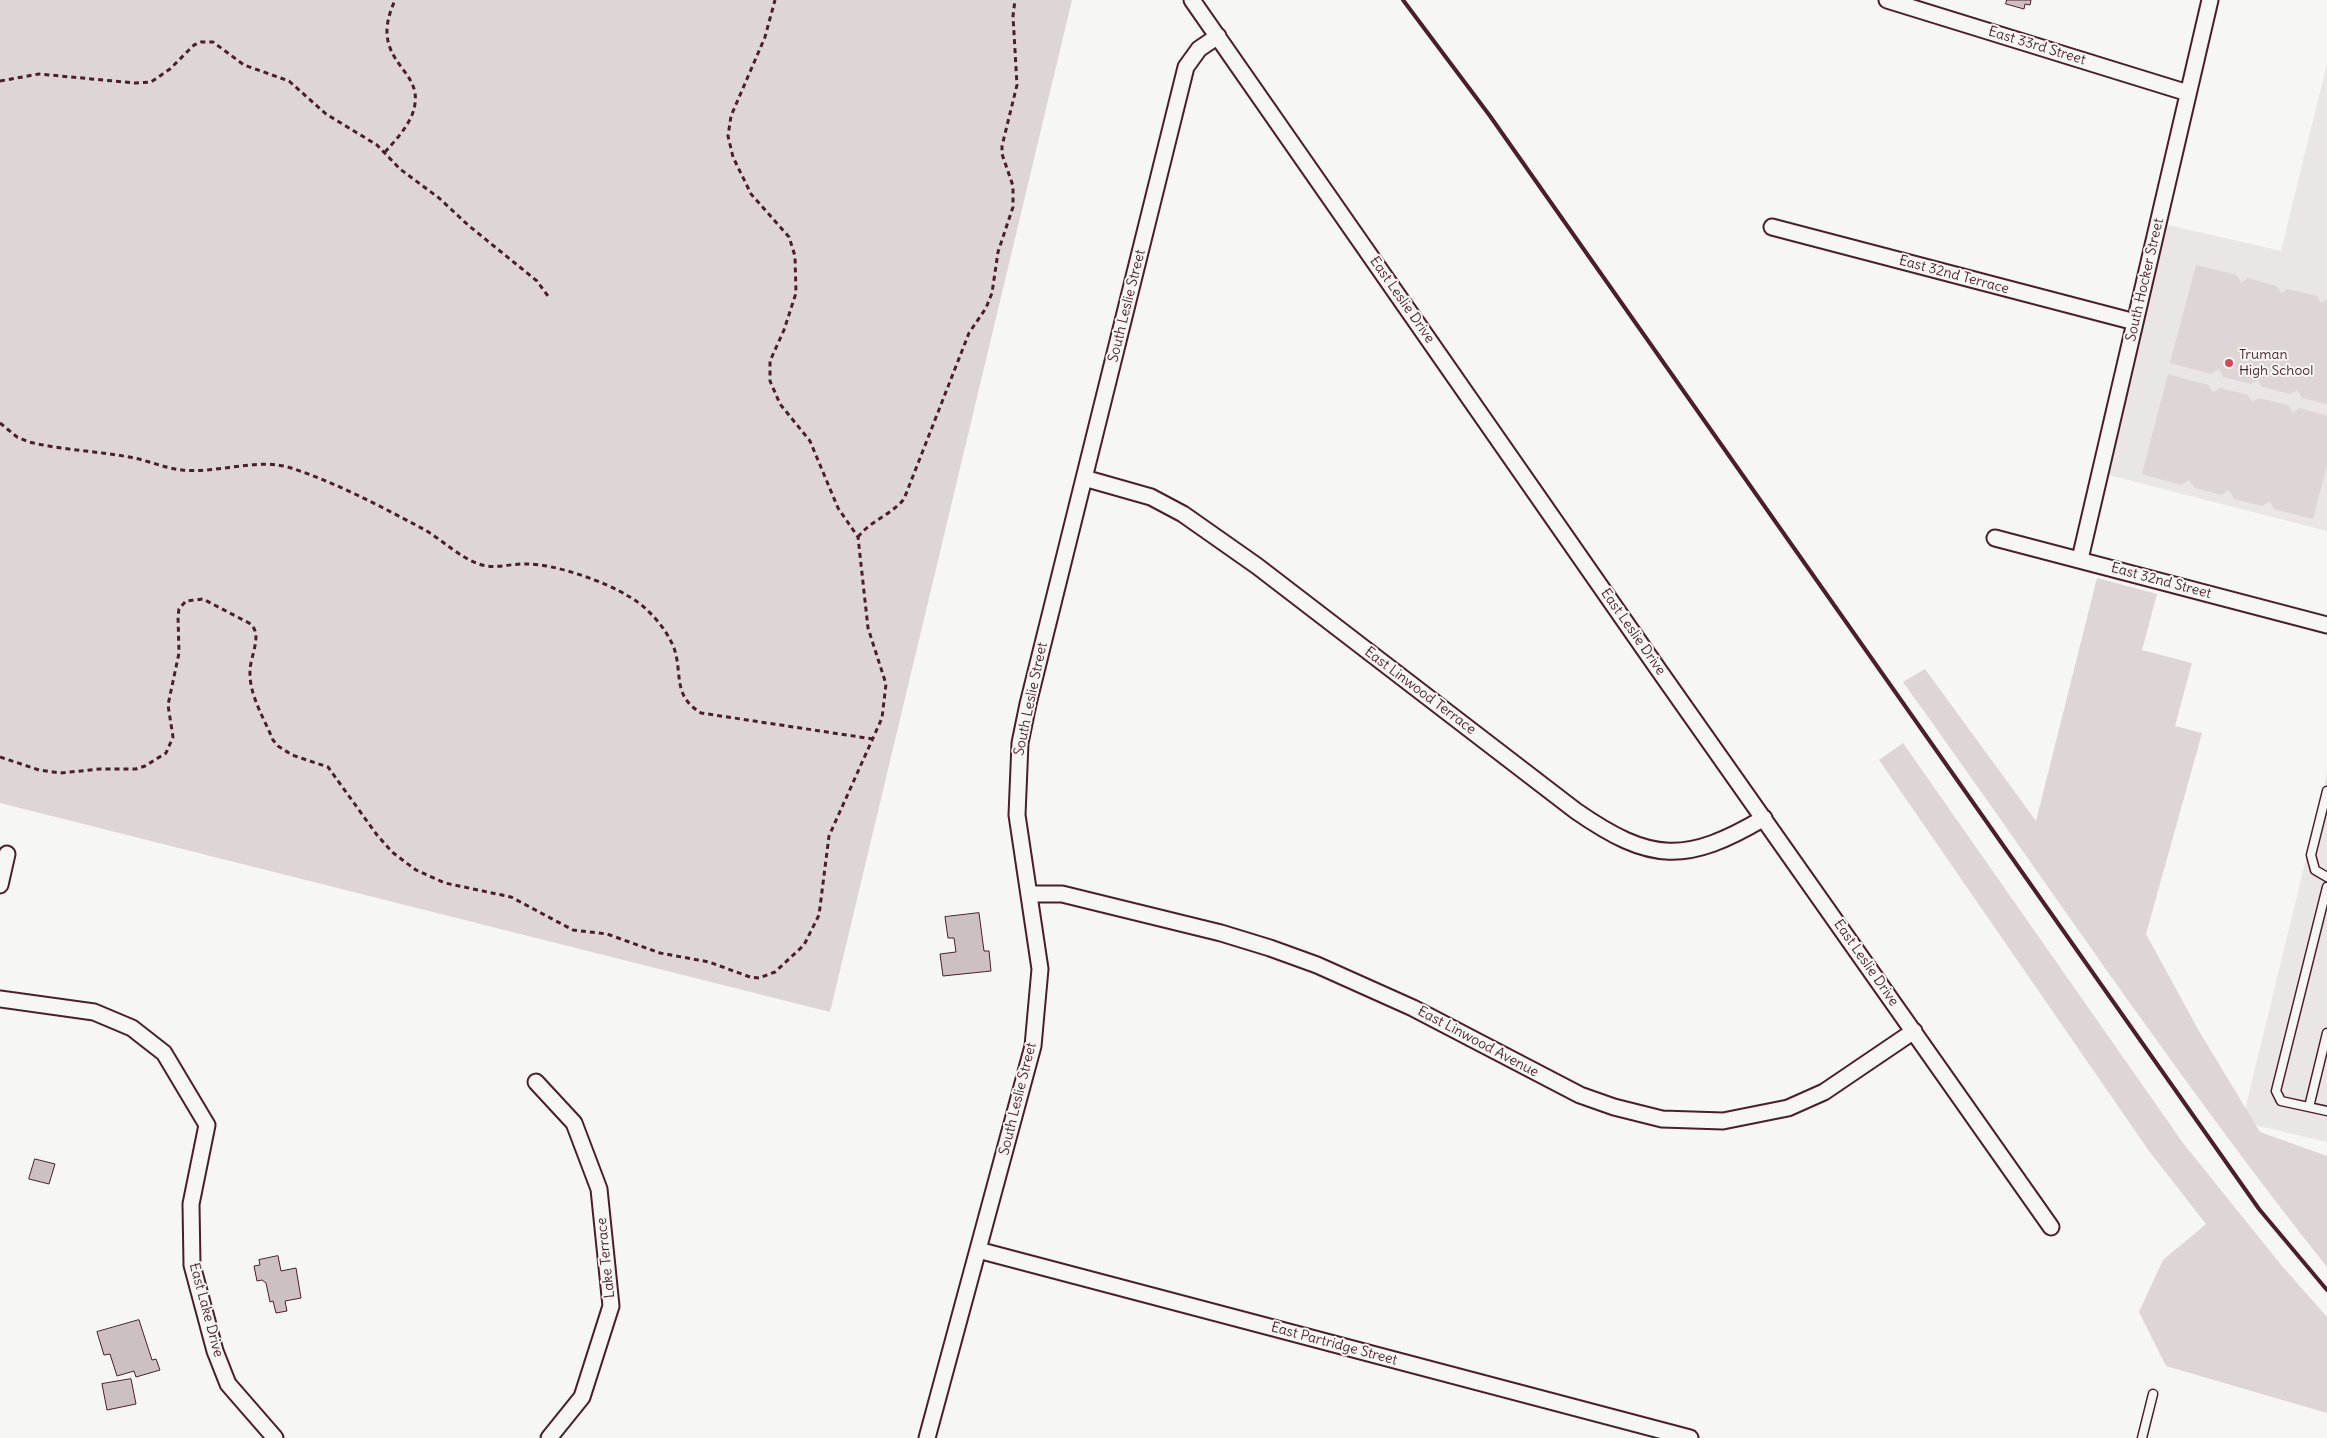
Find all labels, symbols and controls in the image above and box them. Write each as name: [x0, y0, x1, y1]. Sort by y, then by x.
street label: East 33rd Street: [1986, 23, 2088, 69]
street label: South Hocker Street: [2123, 217, 2167, 343]
street label: South Leslie Street: [1105, 248, 1149, 364]
street label: East 32nd Terrace: [1897, 252, 2011, 298]
street label: East Leslie Drive: [1366, 253, 1438, 347]
place label: Truman High School: [2239, 347, 2313, 380]
marker: Truman High School: [2223, 357, 2235, 369]
street label: East 32nd Street: [2109, 560, 2213, 602]
street label: East Leslie Drive: [1597, 585, 1669, 679]
street label: South Leslie Street: [1011, 641, 1051, 757]
street label: East Linwood Terrace: [1361, 644, 1479, 738]
street label: East Leslie Drive: [1830, 916, 1902, 1010]
street label: East Linwood Avenue: [1415, 1003, 1541, 1081]
street label: South Leslie Street: [996, 1041, 1040, 1157]
street label: Lake Terrace: [593, 1217, 619, 1299]
street label: East Lake Drive: [185, 1261, 227, 1359]
street label: East Partridge Street: [1269, 1319, 1399, 1369]

